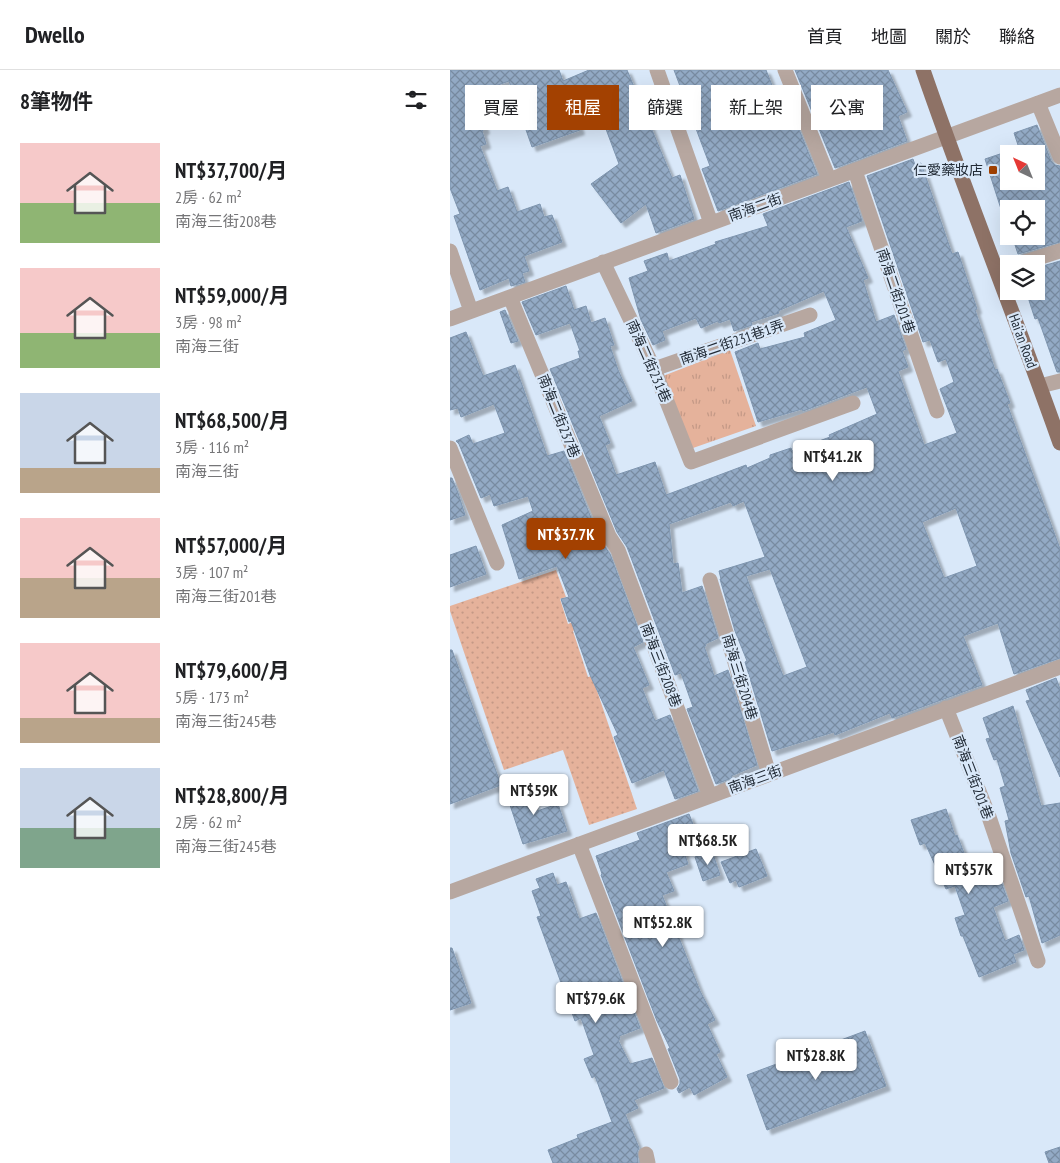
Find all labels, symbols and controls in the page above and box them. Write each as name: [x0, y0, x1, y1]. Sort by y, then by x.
text: Dwello: [25, 19, 85, 50]
text: 首頁: [807, 25, 843, 48]
text: 地圖: [871, 25, 907, 48]
text: 關於: [935, 25, 971, 48]
text: 聯絡: [999, 25, 1035, 48]
chip: 買屋: [465, 85, 537, 130]
chip: 租屋: [547, 85, 619, 130]
chip: 篩選: [629, 85, 701, 130]
chip: 新上架: [711, 85, 801, 130]
chip: 公寓: [811, 85, 883, 130]
icon: filters: [402, 86, 430, 114]
text: 8筆物件: [20, 88, 93, 115]
north arrow: [1000, 145, 1045, 190]
map controls: [1000, 145, 1045, 300]
text: NT$37,700/月: [175, 157, 287, 184]
place label: 仁愛藥妝店: [913, 161, 983, 179]
icon: home: [60, 163, 120, 223]
marker: 仁愛藥妝店: [987, 164, 999, 176]
text: 2房 · 62 m²: [175, 187, 242, 207]
street label: 南海二街: [726, 189, 784, 225]
button: locate: [1000, 200, 1045, 245]
text: 南海三街208巷: [175, 211, 277, 231]
street label: 南海二街201巷: [873, 246, 919, 336]
button: layers: [1000, 255, 1045, 300]
text: NT$59,000/月: [175, 282, 289, 309]
icon: home: [60, 288, 120, 348]
street label: Hai'an Road: [1005, 311, 1041, 371]
text: 3房 · 98 m²: [175, 312, 242, 332]
street label: 南海二街231巷1弄: [677, 316, 787, 368]
street label: 南海二街231巷: [623, 317, 675, 405]
text: 南海三街: [175, 336, 239, 356]
street label: 南海二街237巷: [534, 371, 584, 461]
text: NT$68,500/月: [175, 407, 289, 434]
icon: home: [60, 413, 120, 473]
text: 3房 · 116 m²: [175, 437, 249, 457]
pin: NT$41.2K: [781, 440, 885, 482]
text: NT$41.2K: [804, 446, 862, 466]
text: 南海三街: [175, 461, 239, 481]
pin: NT$37.7K: [514, 518, 618, 560]
text: NT$37.7K: [538, 524, 594, 544]
text: NT$57,000/月: [175, 532, 287, 559]
icon: home: [60, 538, 120, 598]
text: 3房 · 107 m²: [175, 562, 248, 582]
text: 南海三街201巷: [175, 586, 277, 606]
street label: 南海三街208巷: [637, 620, 685, 710]
street label: 南海三街204巷: [718, 632, 762, 722]
text: NT$79,600/月: [175, 657, 289, 684]
icon: home: [60, 663, 120, 723]
text: 5房 · 173 m²: [175, 687, 249, 707]
text: 南海三街245巷: [175, 711, 277, 731]
street label: 南海三街201巷: [949, 732, 997, 822]
street label: 南海三街: [726, 761, 784, 797]
pin: NT$59K: [493, 774, 575, 816]
text: NT$59K: [510, 780, 558, 800]
text: NT$28,800/月: [175, 782, 289, 809]
icon: home: [60, 788, 120, 848]
text: 2房 · 62 m²: [175, 812, 242, 832]
pin: NT$68.5K: [656, 824, 760, 866]
text: NT$68.5K: [679, 830, 737, 850]
text: 南海三街245巷: [175, 836, 277, 856]
pin: NT$57K: [928, 852, 1010, 895]
text: NT$57K: [945, 859, 993, 879]
pin: NT$52.8K: [611, 906, 715, 948]
text: NT$52.8K: [634, 912, 692, 932]
pin: NT$79.6K: [544, 982, 648, 1024]
text: NT$79.6K: [567, 988, 625, 1008]
pin: NT$28.8K: [764, 1038, 868, 1081]
text: NT$28.8K: [787, 1045, 845, 1065]

